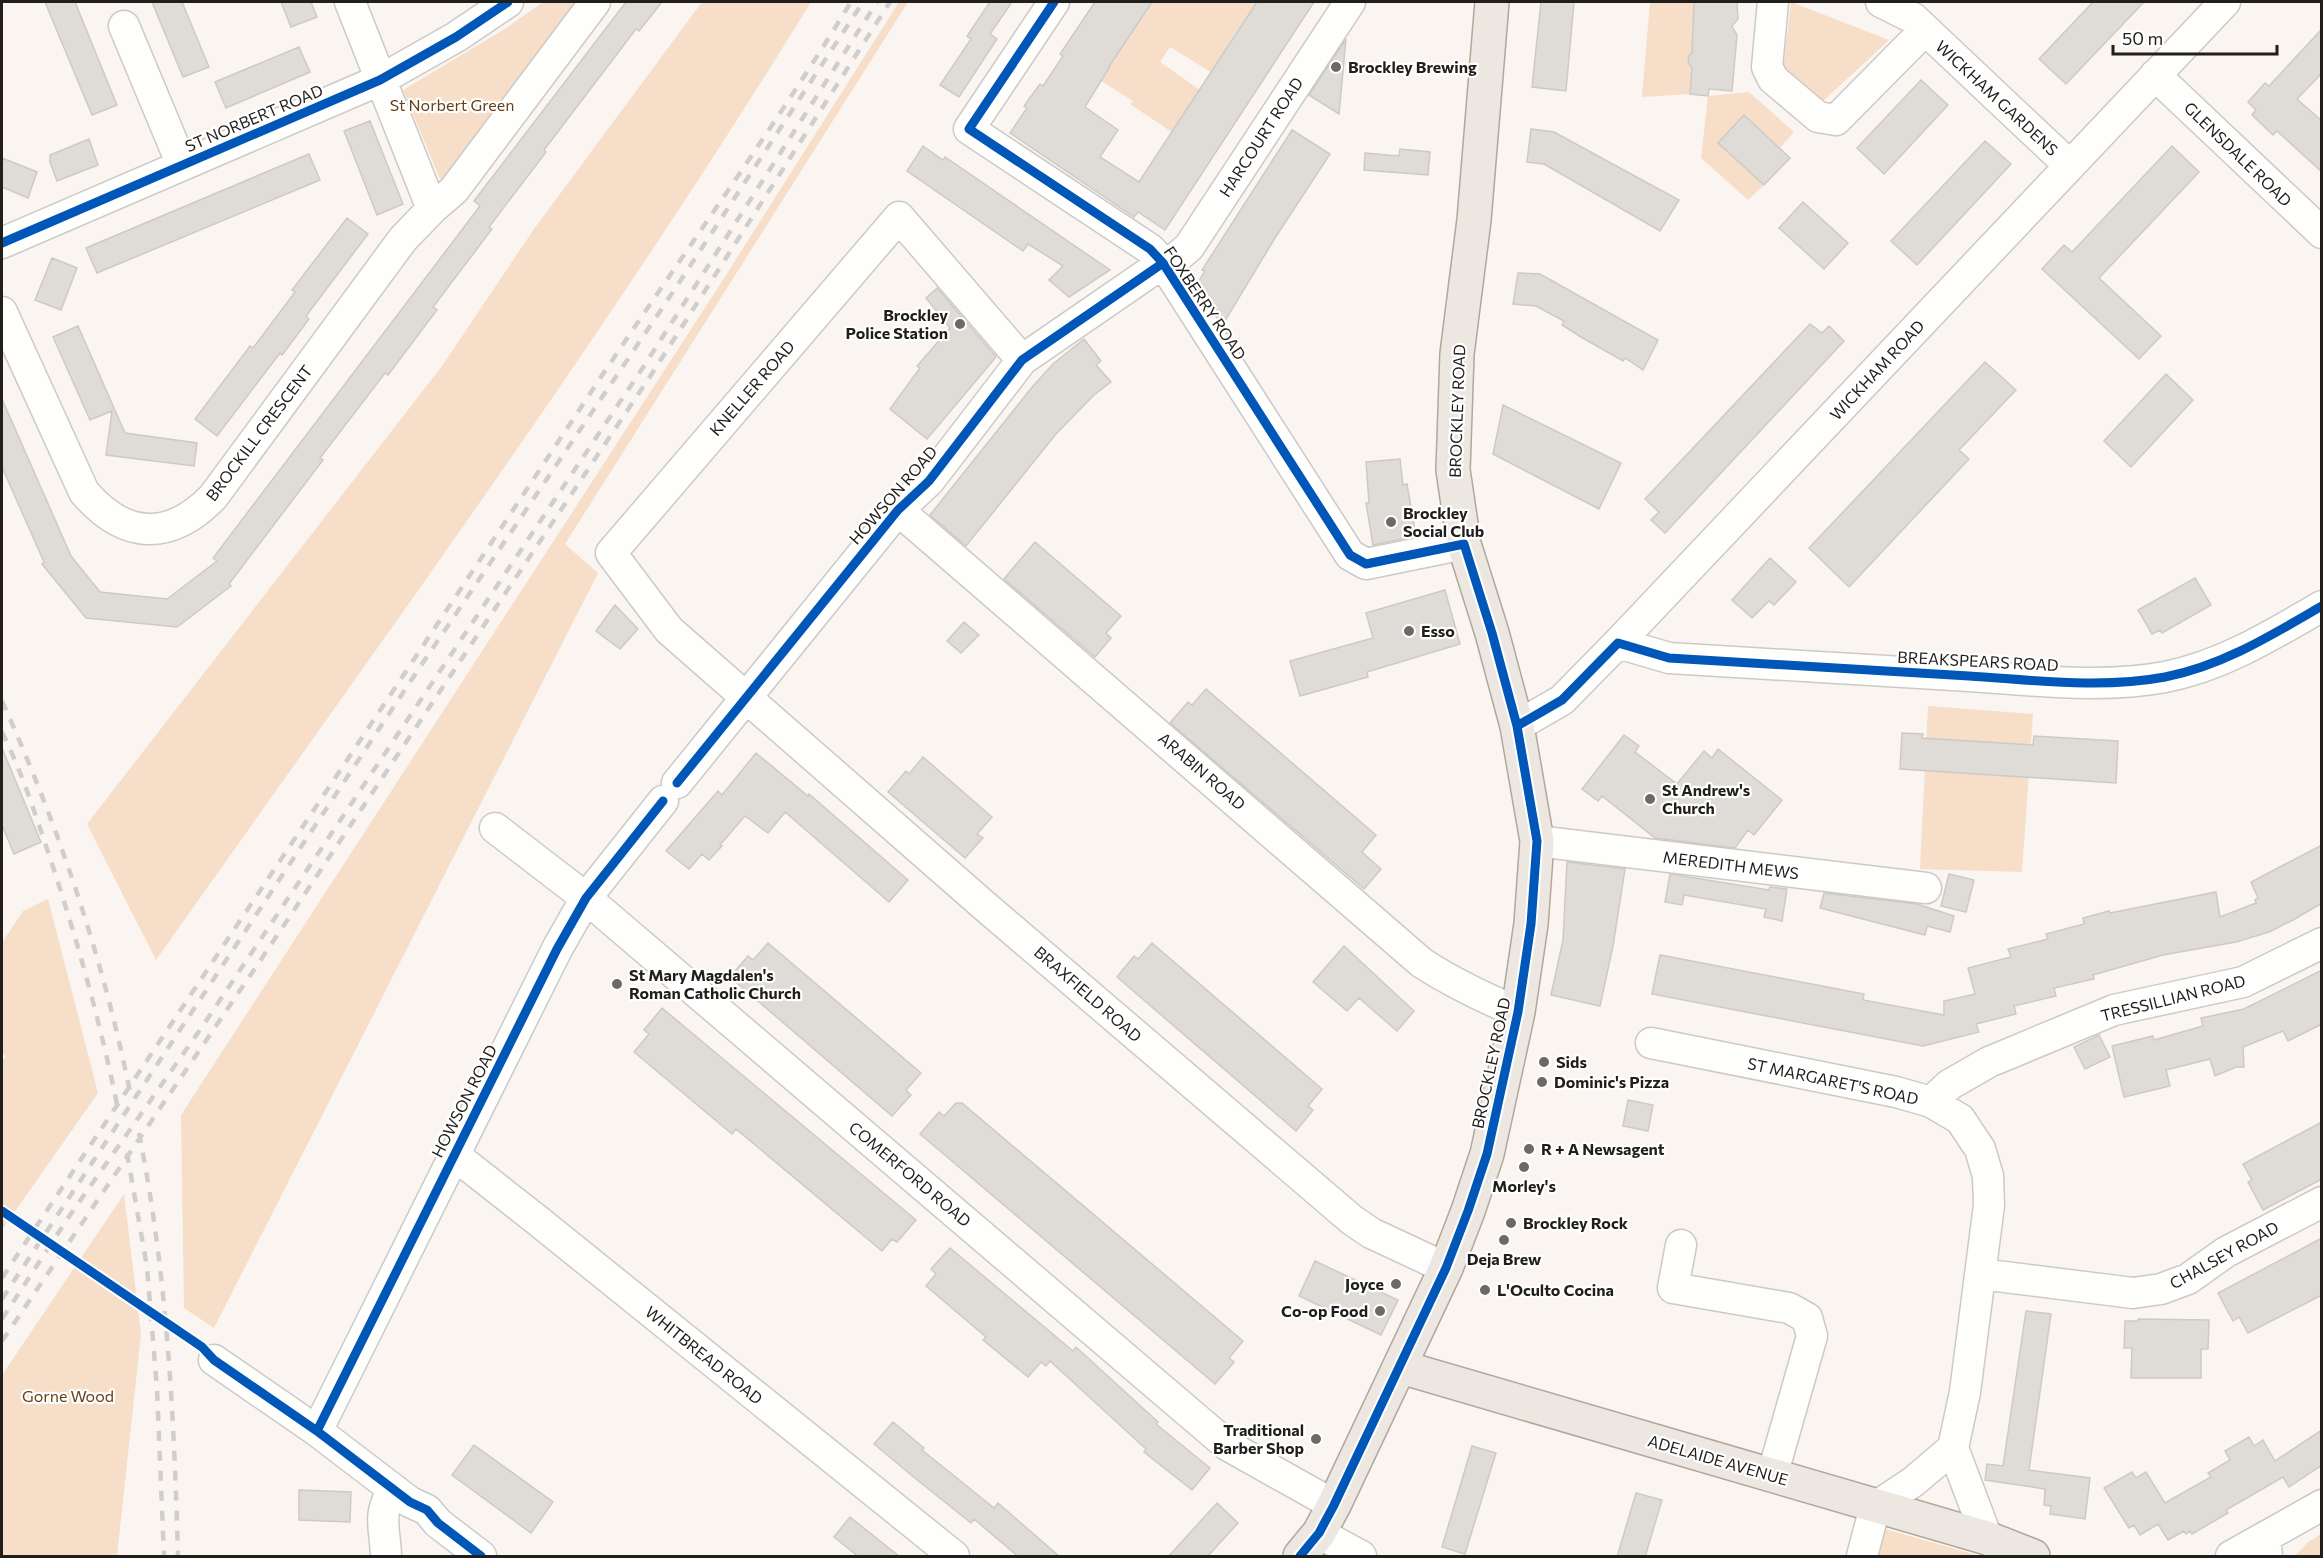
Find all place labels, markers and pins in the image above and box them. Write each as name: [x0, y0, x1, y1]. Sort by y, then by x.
place label: Brockley Brewing: [1348, 57, 1477, 76]
marker: Brockley Brewing: [1329, 60, 1343, 74]
place label: Brockley Police Station: [846, 305, 948, 342]
marker: Brockley Police Station: [953, 317, 967, 331]
place label: Brockley Social Club: [1403, 503, 1484, 540]
marker: Brockley Social Club: [1384, 515, 1398, 529]
place label: Esso: [1421, 621, 1455, 640]
marker: Esso: [1402, 624, 1416, 638]
place label: St Andrew's Church: [1662, 780, 1750, 817]
marker: St Andrew's Church: [1643, 792, 1657, 806]
place label: St Mary Magdalen's Roman Catholic Church: [629, 965, 801, 1002]
marker: St Mary Magdalen's Roman Catholic Church: [610, 977, 624, 991]
place label: Sids: [1556, 1052, 1587, 1071]
marker: Sids: [1537, 1055, 1551, 1069]
place label: Dominic's Pizza: [1554, 1072, 1669, 1091]
marker: Dominic's Pizza: [1535, 1075, 1549, 1089]
place label: R + A Newsagent: [1541, 1139, 1665, 1158]
marker: R + A Newsagent: [1522, 1142, 1536, 1156]
marker: Morley's: [1517, 1160, 1531, 1174]
place label: Morley's: [1492, 1176, 1556, 1195]
place label: Brockley Rock: [1523, 1213, 1629, 1232]
marker: Brockley Rock: [1504, 1216, 1518, 1230]
marker: Deja Brew: [1497, 1233, 1511, 1247]
place label: Deja Brew: [1467, 1249, 1542, 1268]
place label: Joyce: [1345, 1274, 1384, 1293]
marker: Joyce: [1389, 1277, 1403, 1291]
place label: L'Oculto Cocina: [1497, 1280, 1614, 1299]
marker: L'Oculto Cocina: [1478, 1283, 1492, 1297]
place label: Co-op Food: [1281, 1301, 1368, 1320]
marker: Co-op Food: [1373, 1304, 1387, 1318]
place label: Traditional Barber Shop: [1213, 1420, 1304, 1457]
marker: Traditional Barber Shop: [1309, 1432, 1323, 1446]

